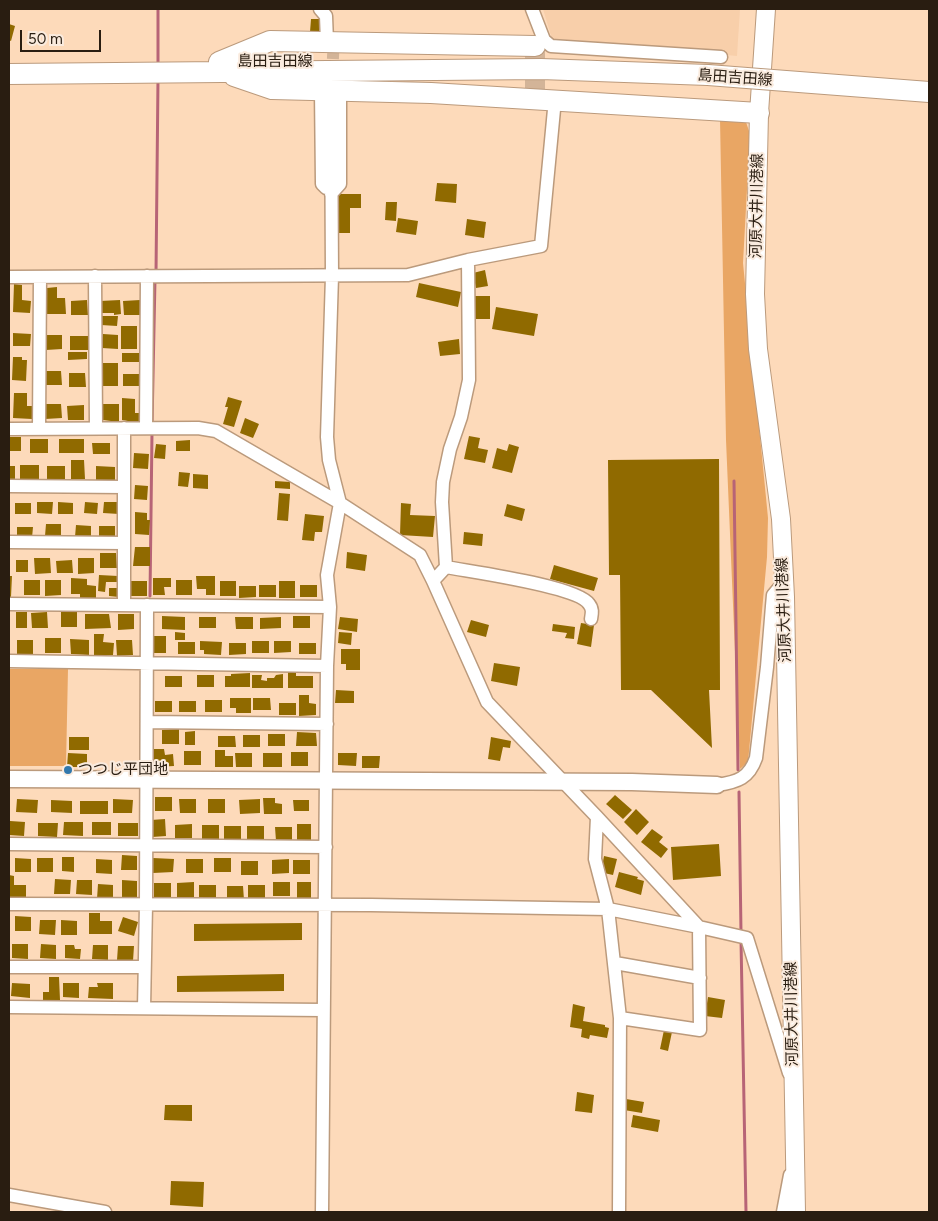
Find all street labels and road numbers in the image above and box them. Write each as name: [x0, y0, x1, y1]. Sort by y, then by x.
street label: 島田吉田線: [238, 53, 312, 71]
street label: 島田吉田線: [697, 66, 773, 90]
street label: 河原大井川港線: [747, 153, 767, 259]
street label: 河原大井川港線: [773, 557, 795, 663]
street label: 河原大井川港線: [782, 961, 802, 1067]

